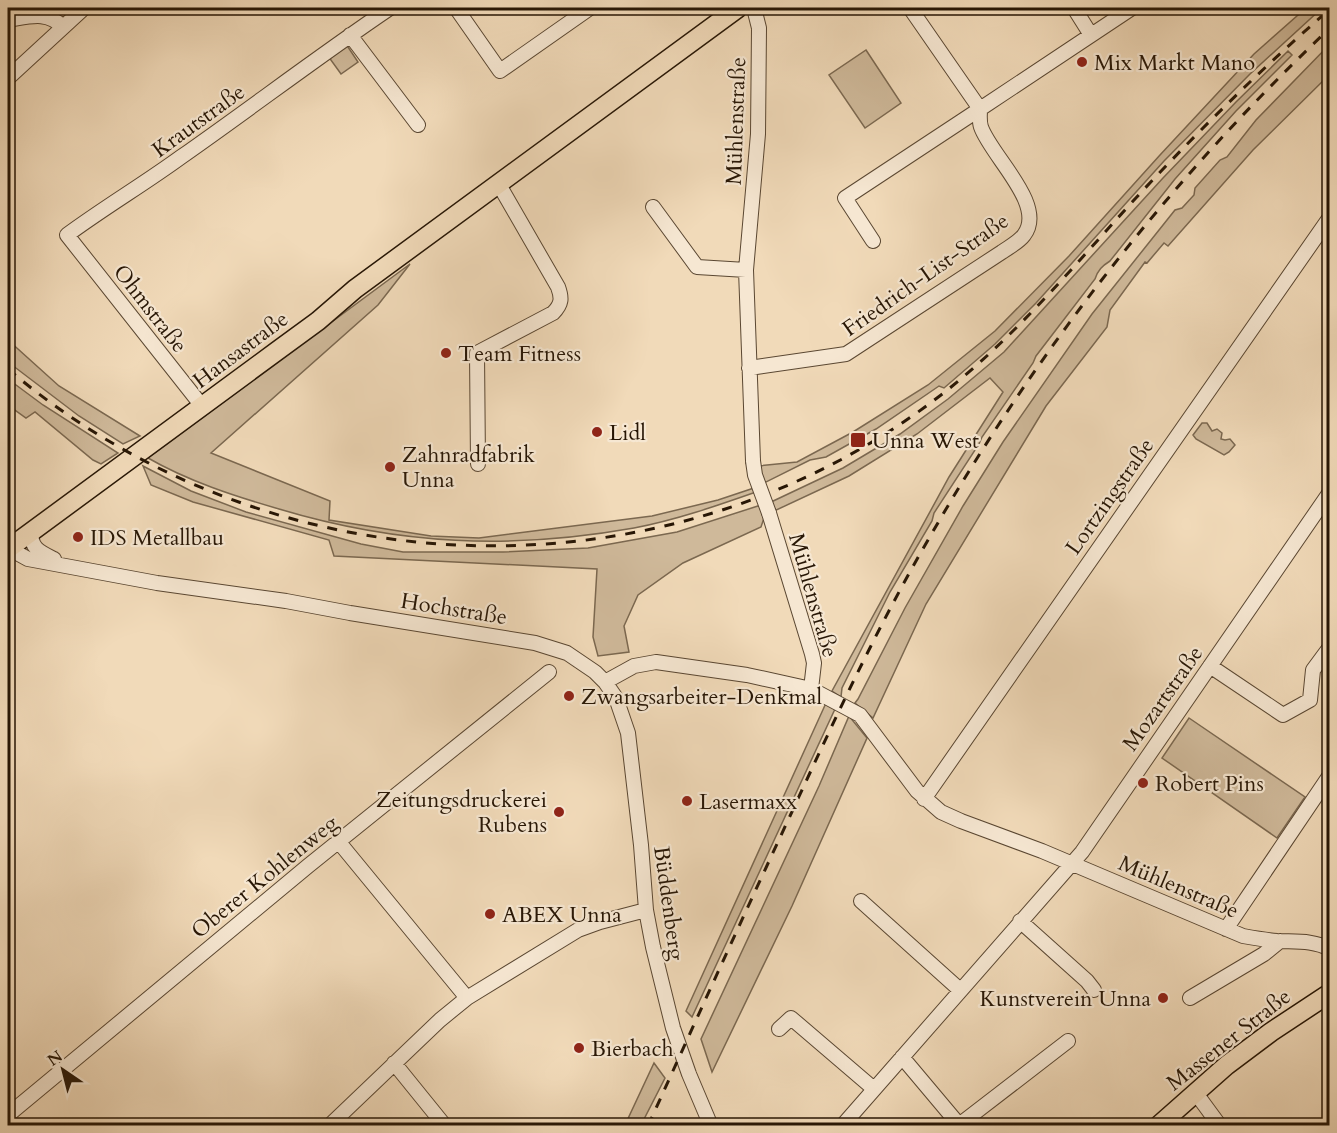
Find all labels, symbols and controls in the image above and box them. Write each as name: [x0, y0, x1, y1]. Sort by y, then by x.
place label: Mix Markt Mano: [1094, 48, 1255, 78]
marker: Mix Markt Mano: [1075, 55, 1089, 69]
street label: Mühlenstraße: [719, 57, 753, 185]
street label: Krautstraße: [146, 77, 251, 165]
street label: Friedrich-List-Straße: [836, 206, 1015, 344]
street label: Ohmstraße: [106, 258, 194, 359]
street label: Hansastraße: [187, 304, 294, 396]
place label: Team Fitness: [458, 339, 581, 369]
marker: Team Fitness: [439, 346, 453, 360]
place label: Lidl: [609, 418, 646, 448]
marker: Lidl: [590, 425, 604, 439]
place label: Unna West: [872, 426, 979, 456]
marker: Unna West: [849, 431, 867, 449]
street label: Lortzingstraße: [1059, 432, 1161, 561]
place label: Zahnradfabrik Unna: [402, 440, 535, 495]
marker: Zahnradfabrik Unna: [383, 460, 397, 474]
place label: IDS Metallbau: [90, 523, 224, 553]
marker: IDS Metallbau: [71, 530, 85, 544]
street label: Mühlenstraße: [781, 530, 845, 661]
street label: Hochstraße: [398, 586, 509, 632]
street label: Mozartstraße: [1116, 640, 1210, 757]
place label: Zwangsarbeiter-Denkmal: [581, 682, 823, 712]
marker: Zwangsarbeiter-Denkmal: [562, 689, 576, 703]
place label: Robert Pins: [1155, 769, 1264, 799]
marker: Robert Pins: [1136, 776, 1150, 790]
place label: Zeitungsdruckerei Rubens: [376, 785, 547, 840]
place label: Lasermaxx: [699, 787, 797, 817]
marker: Lasermaxx: [680, 794, 694, 808]
marker: Zeitungsdruckerei Rubens: [552, 805, 566, 819]
street label: Oberer Kohlenweg: [185, 808, 345, 945]
street label: Büddenberg: [646, 844, 692, 963]
street label: Mühlenstraße: [1114, 848, 1243, 926]
place label: ABEX Unna: [502, 900, 622, 930]
marker: ABEX Unna: [483, 907, 497, 921]
street label: Massener Straße: [1160, 982, 1297, 1098]
place label: Kunstverein Unna: [980, 984, 1151, 1014]
marker: Kunstverein Unna: [1156, 991, 1170, 1005]
place label: Bierbach: [591, 1034, 674, 1064]
north arrow: [33, 1040, 93, 1100]
marker: Bierbach: [572, 1041, 586, 1055]
text: N: [43, 1045, 67, 1072]

